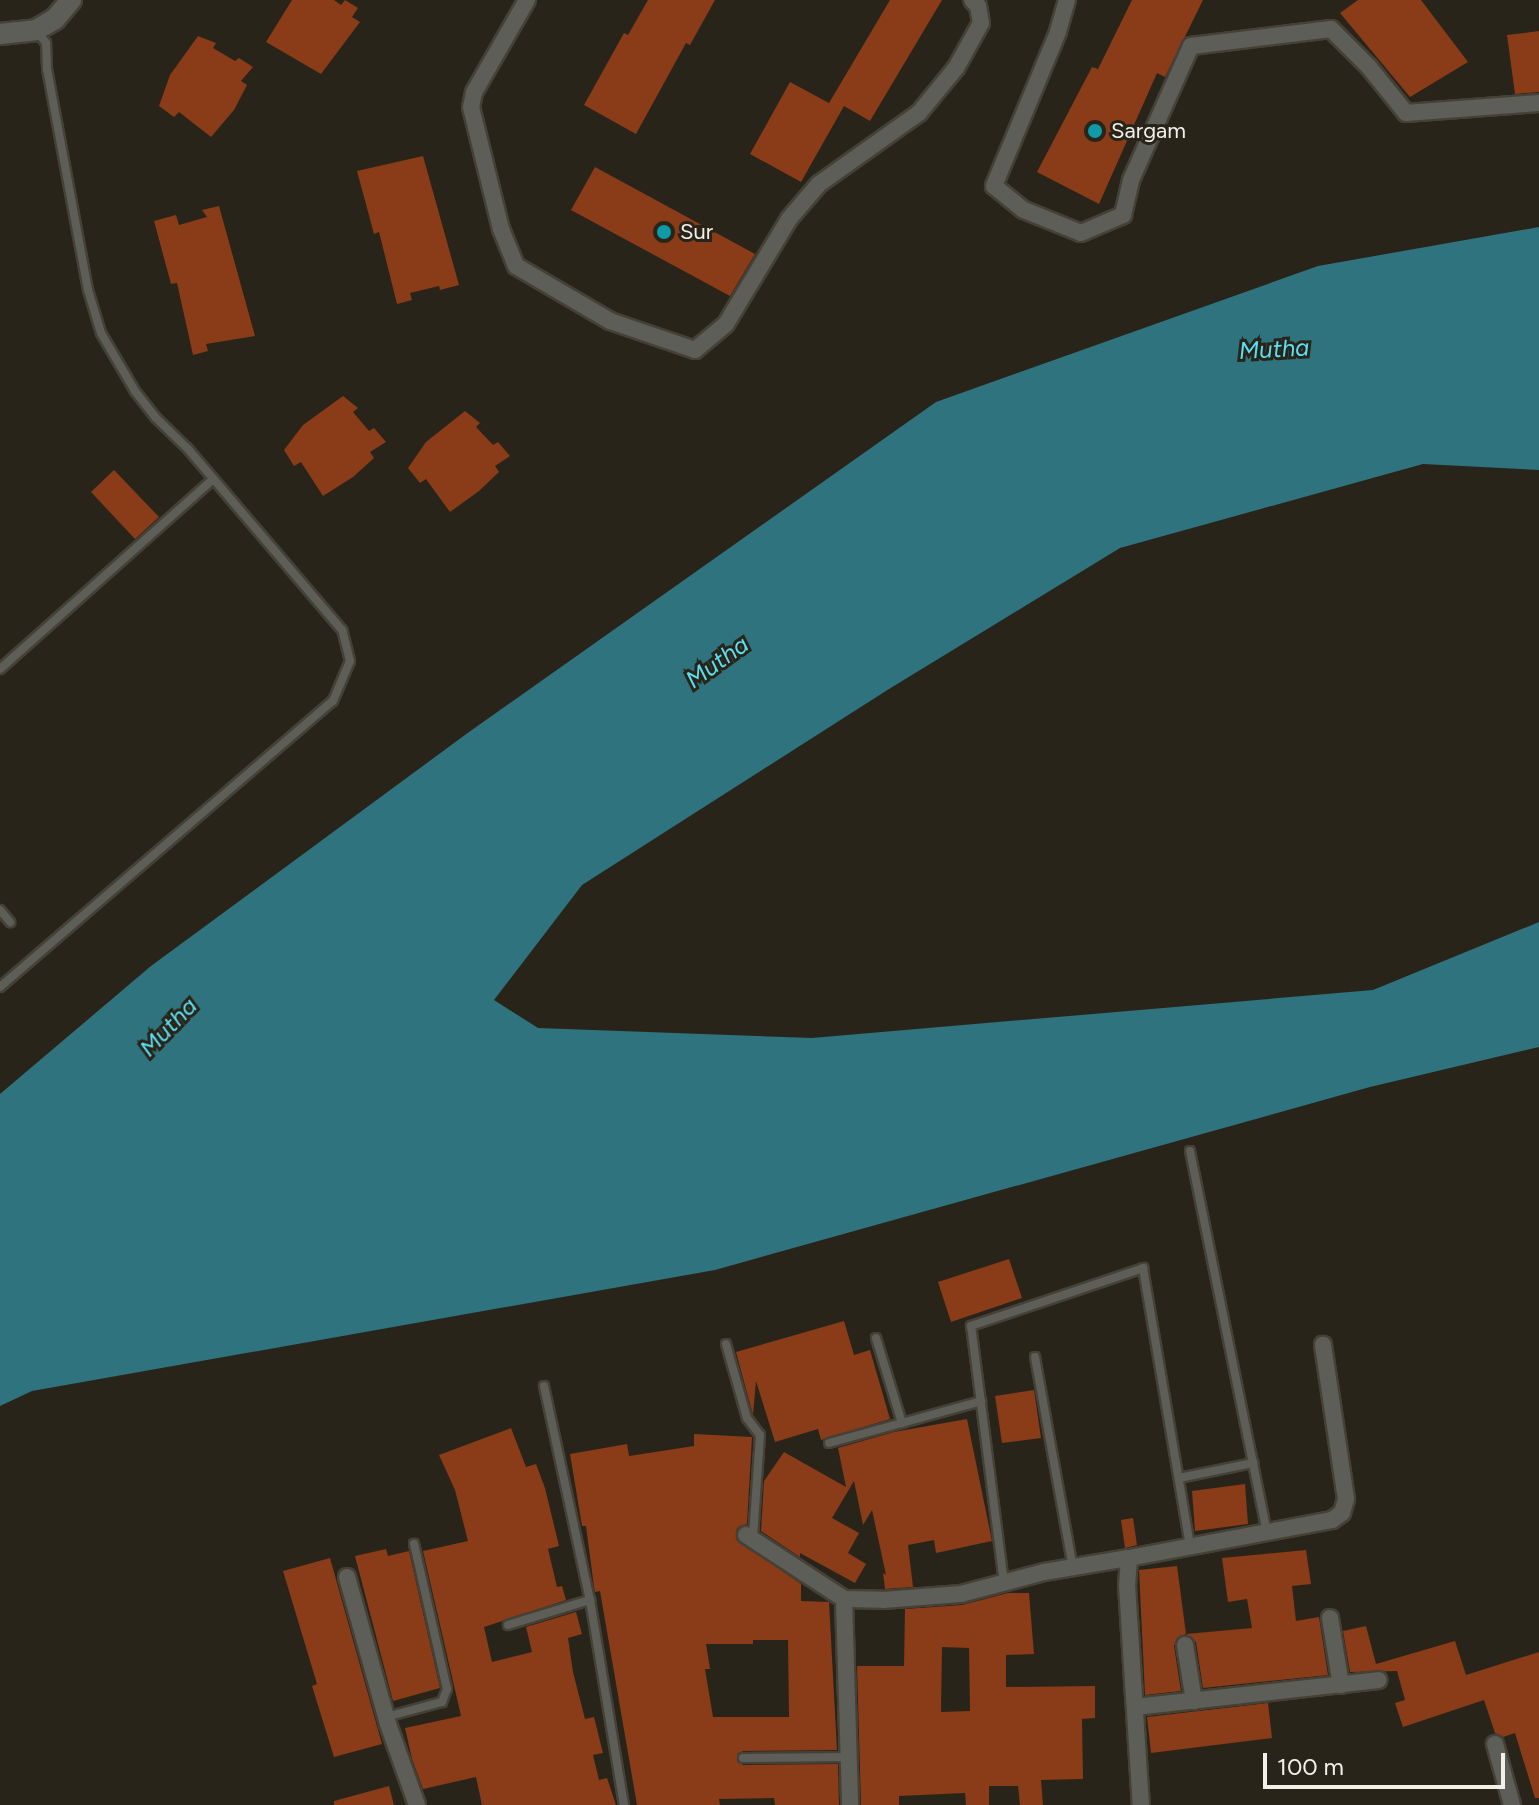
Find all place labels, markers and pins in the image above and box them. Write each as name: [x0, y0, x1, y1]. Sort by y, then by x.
place label: Sargam: [1111, 118, 1186, 144]
marker: Sargam: [1086, 122, 1104, 140]
place label: Sur: [680, 219, 713, 245]
marker: Sur: [655, 223, 673, 241]

